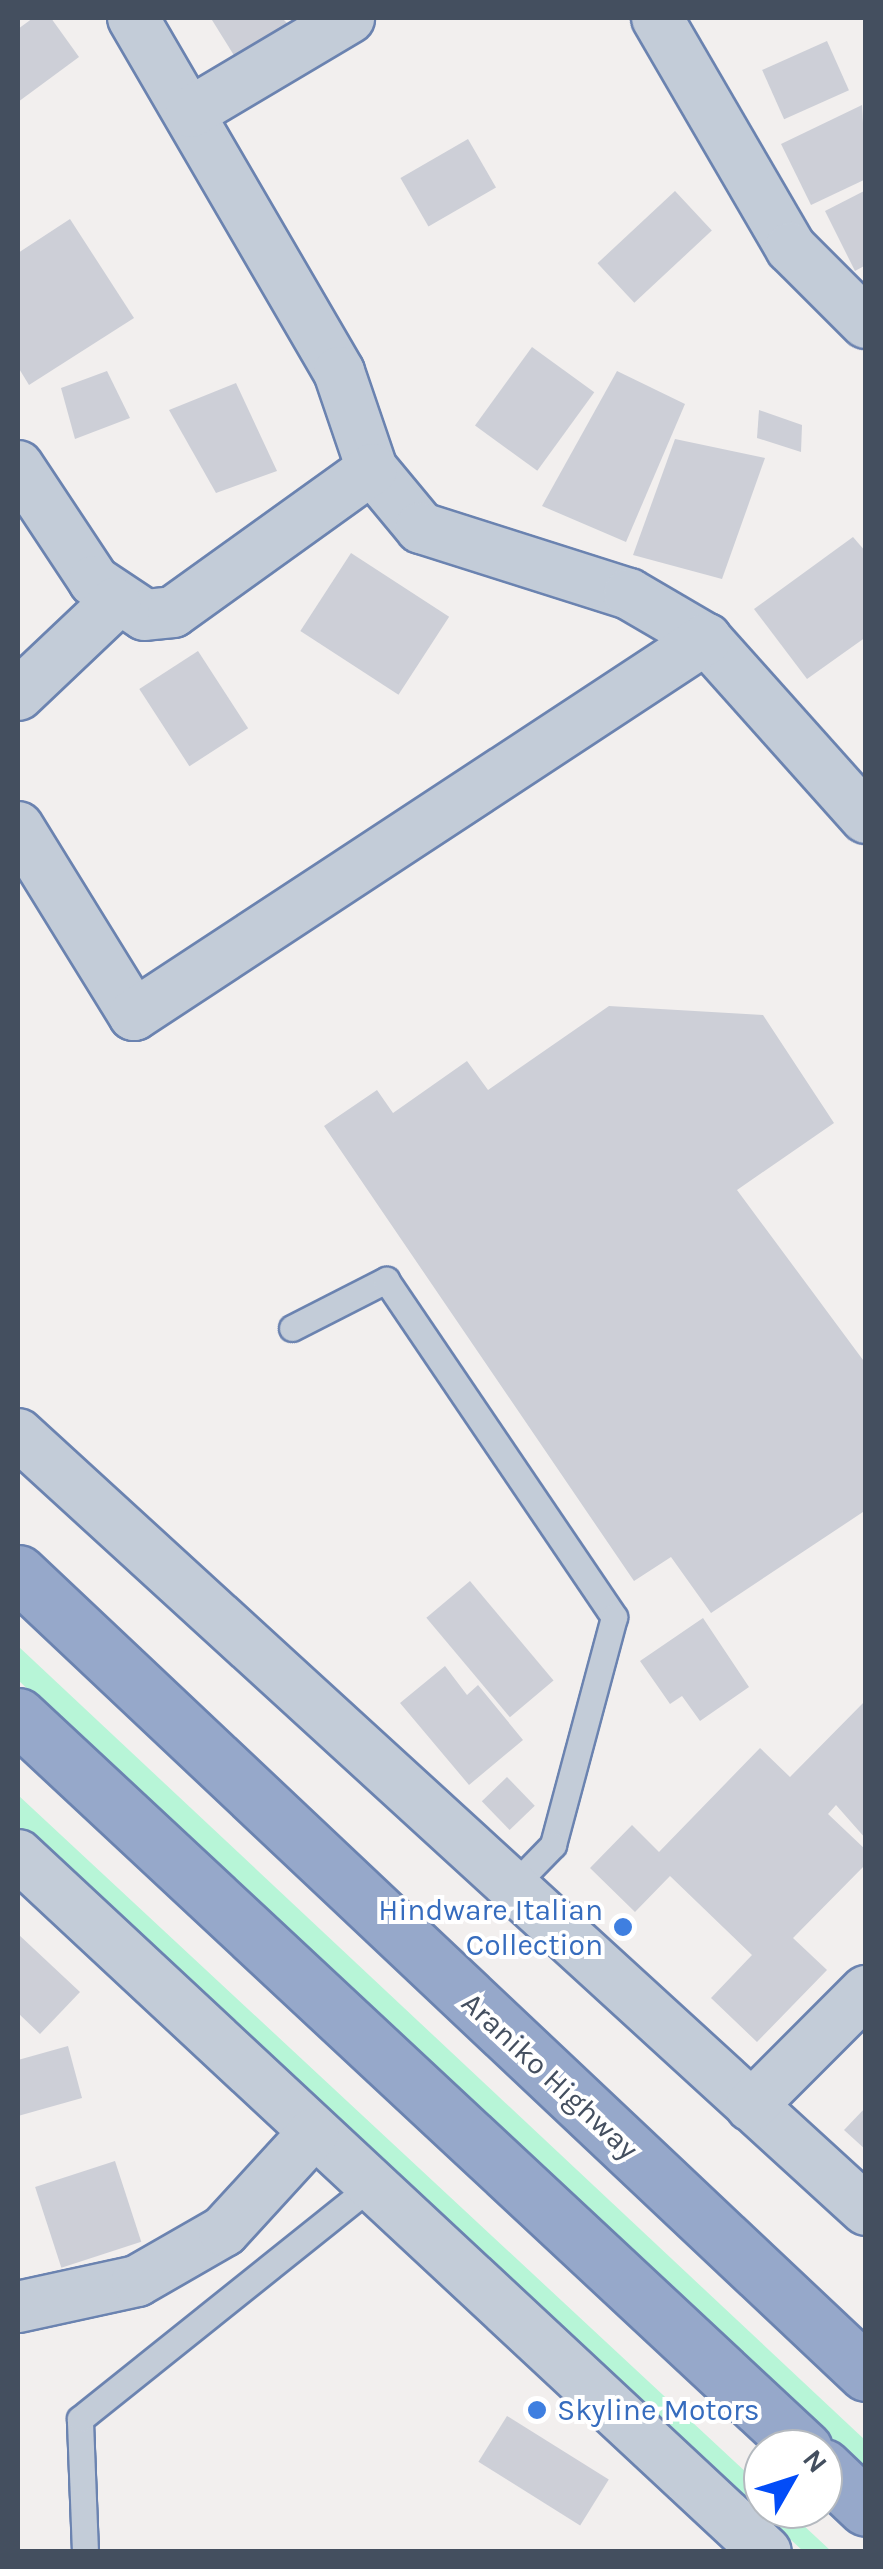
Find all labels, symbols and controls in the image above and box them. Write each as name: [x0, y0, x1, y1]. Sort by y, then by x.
place label: Hindware Italian Collection: [378, 1892, 603, 1962]
marker: Hindware Italian Collection: [612, 1916, 634, 1938]
street label: Araniko Highway: [454, 1985, 646, 2167]
place label: Skyline Motors: [557, 2392, 760, 2428]
marker: Skyline Motors: [526, 2399, 548, 2421]
north arrow: [743, 2429, 843, 2529]
text: N: [796, 2443, 834, 2479]

